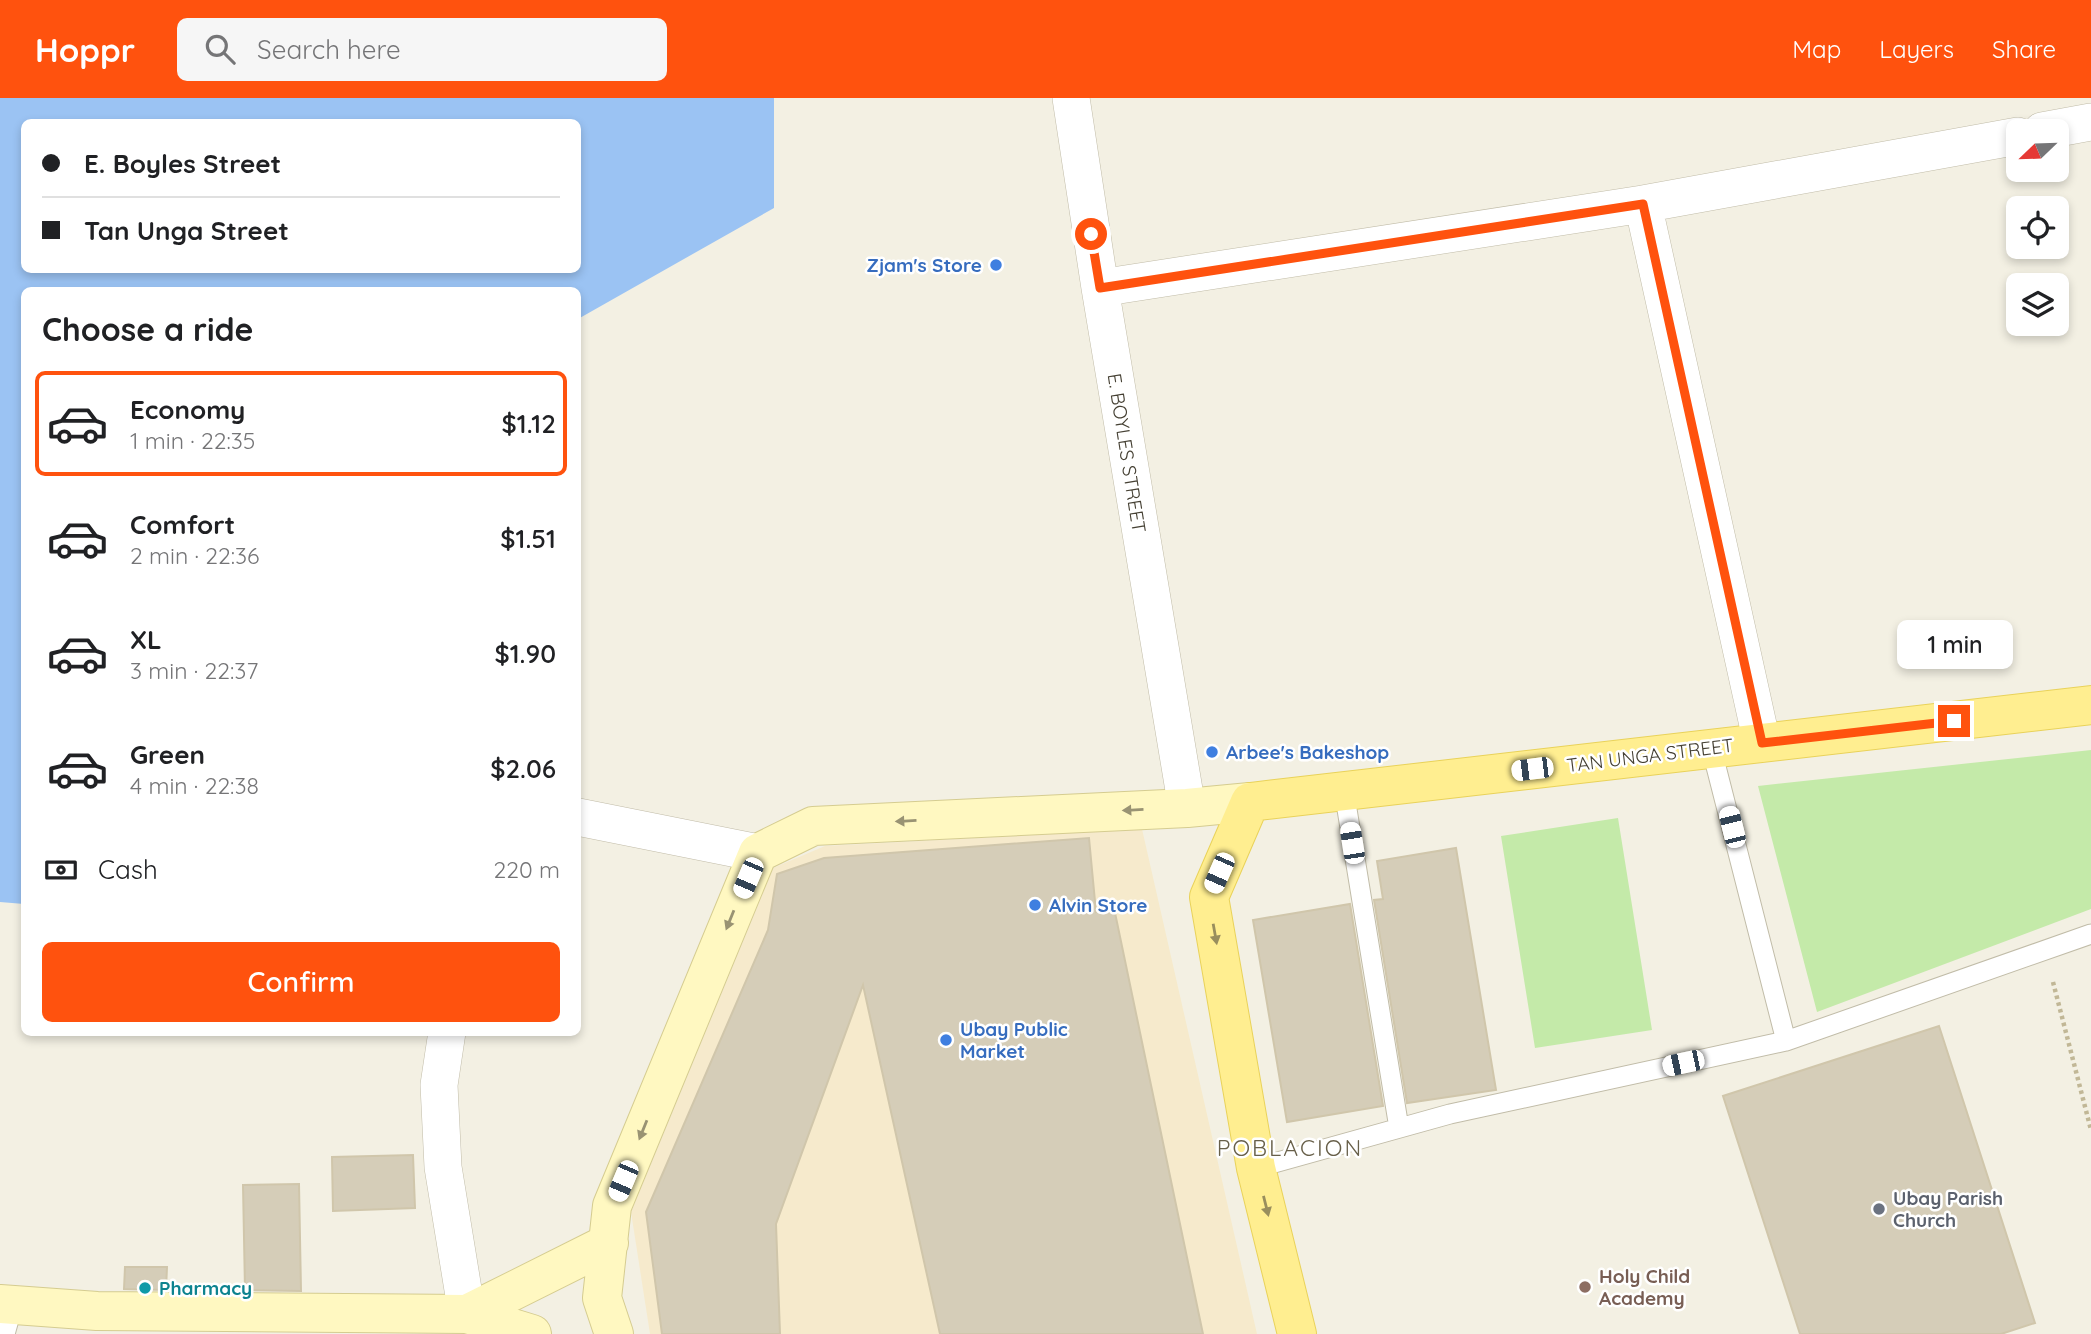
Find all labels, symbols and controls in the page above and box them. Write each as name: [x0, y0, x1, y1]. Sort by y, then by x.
search box: [177, 18, 667, 81]
text: Hoppr: [35, 29, 135, 70]
icon: search: [201, 30, 239, 68]
text: Search here: [257, 33, 401, 66]
text: Map: [1792, 34, 1841, 64]
text: Layers: [1879, 34, 1954, 64]
text: Share: [1992, 34, 2056, 64]
north arrow: [2006, 119, 2068, 182]
map controls: [2006, 119, 2069, 336]
text: E. Boyles Street: [84, 147, 281, 180]
button: locate: [2006, 196, 2069, 259]
text: Tan Unga Street: [84, 214, 289, 247]
route start: [1075, 218, 1107, 250]
place label: Zjam's Store: [867, 253, 982, 277]
marker: Zjam's Store: [988, 257, 1004, 273]
button: layers: [2006, 273, 2069, 336]
text: Choose a ride: [42, 309, 254, 349]
street label: E. BOYLES STREET: [1103, 372, 1151, 534]
icon: car: [46, 392, 109, 455]
text: Economy: [130, 393, 245, 426]
text: $1.12: [502, 407, 556, 440]
text: 1 min · 22:35: [130, 426, 255, 455]
icon: car: [46, 507, 109, 570]
text: Comfort: [130, 508, 235, 541]
text: $1.51: [500, 522, 556, 555]
text: 2 min · 22:36: [130, 541, 259, 570]
callout: 1 min: [1896, 620, 2012, 668]
icon: car: [46, 622, 109, 685]
text: XL: [130, 623, 162, 656]
text: 1 min: [1927, 630, 1983, 659]
text: $1.90: [494, 637, 556, 670]
text: 3 min · 22:37: [130, 656, 258, 685]
route end: [1938, 705, 1970, 737]
street label: TAN UNGA STREET: [1565, 733, 1735, 777]
icon: car: [46, 737, 109, 800]
text: Green: [130, 738, 205, 771]
place label: Arbee's Bakeshop: [1226, 740, 1389, 764]
marker: Arbee's Bakeshop: [1204, 744, 1220, 760]
text: $2.06: [490, 752, 556, 785]
car: [1510, 756, 1555, 782]
text: 4 min · 22:38: [130, 771, 259, 800]
car: [1717, 804, 1748, 850]
one-way arrow: [1122, 805, 1144, 816]
one-way arrow: [895, 816, 917, 827]
car: [1339, 821, 1366, 865]
car: [1201, 850, 1238, 896]
icon: cash: [42, 851, 80, 889]
text: Cash: [98, 853, 158, 886]
text: 220 m: [494, 855, 560, 884]
car: [731, 855, 766, 901]
place label: Alvin Store: [1049, 893, 1148, 917]
marker: Alvin Store: [1027, 897, 1043, 913]
one-way arrow: [725, 910, 736, 931]
one-way arrow: [1210, 923, 1221, 945]
button: Confirm: [42, 942, 560, 1022]
place label: Ubay Public Market: [960, 1017, 1068, 1063]
marker: Ubay Public Market: [938, 1032, 954, 1048]
car: [1661, 1048, 1706, 1078]
one-way arrow: [638, 1120, 649, 1141]
district label: POBLACION: [1217, 1133, 1363, 1162]
car: [606, 1158, 641, 1204]
place label: Ubay Parish Church: [1893, 1186, 2003, 1232]
one-way arrow: [1261, 1195, 1272, 1217]
marker: Ubay Parish Church: [1871, 1201, 1887, 1217]
place label: Holy Child Academy: [1599, 1264, 1690, 1310]
place label: Pharmacy: [159, 1276, 252, 1300]
marker: Holy Child Academy: [1577, 1279, 1593, 1295]
marker: Pharmacy: [137, 1280, 153, 1296]

